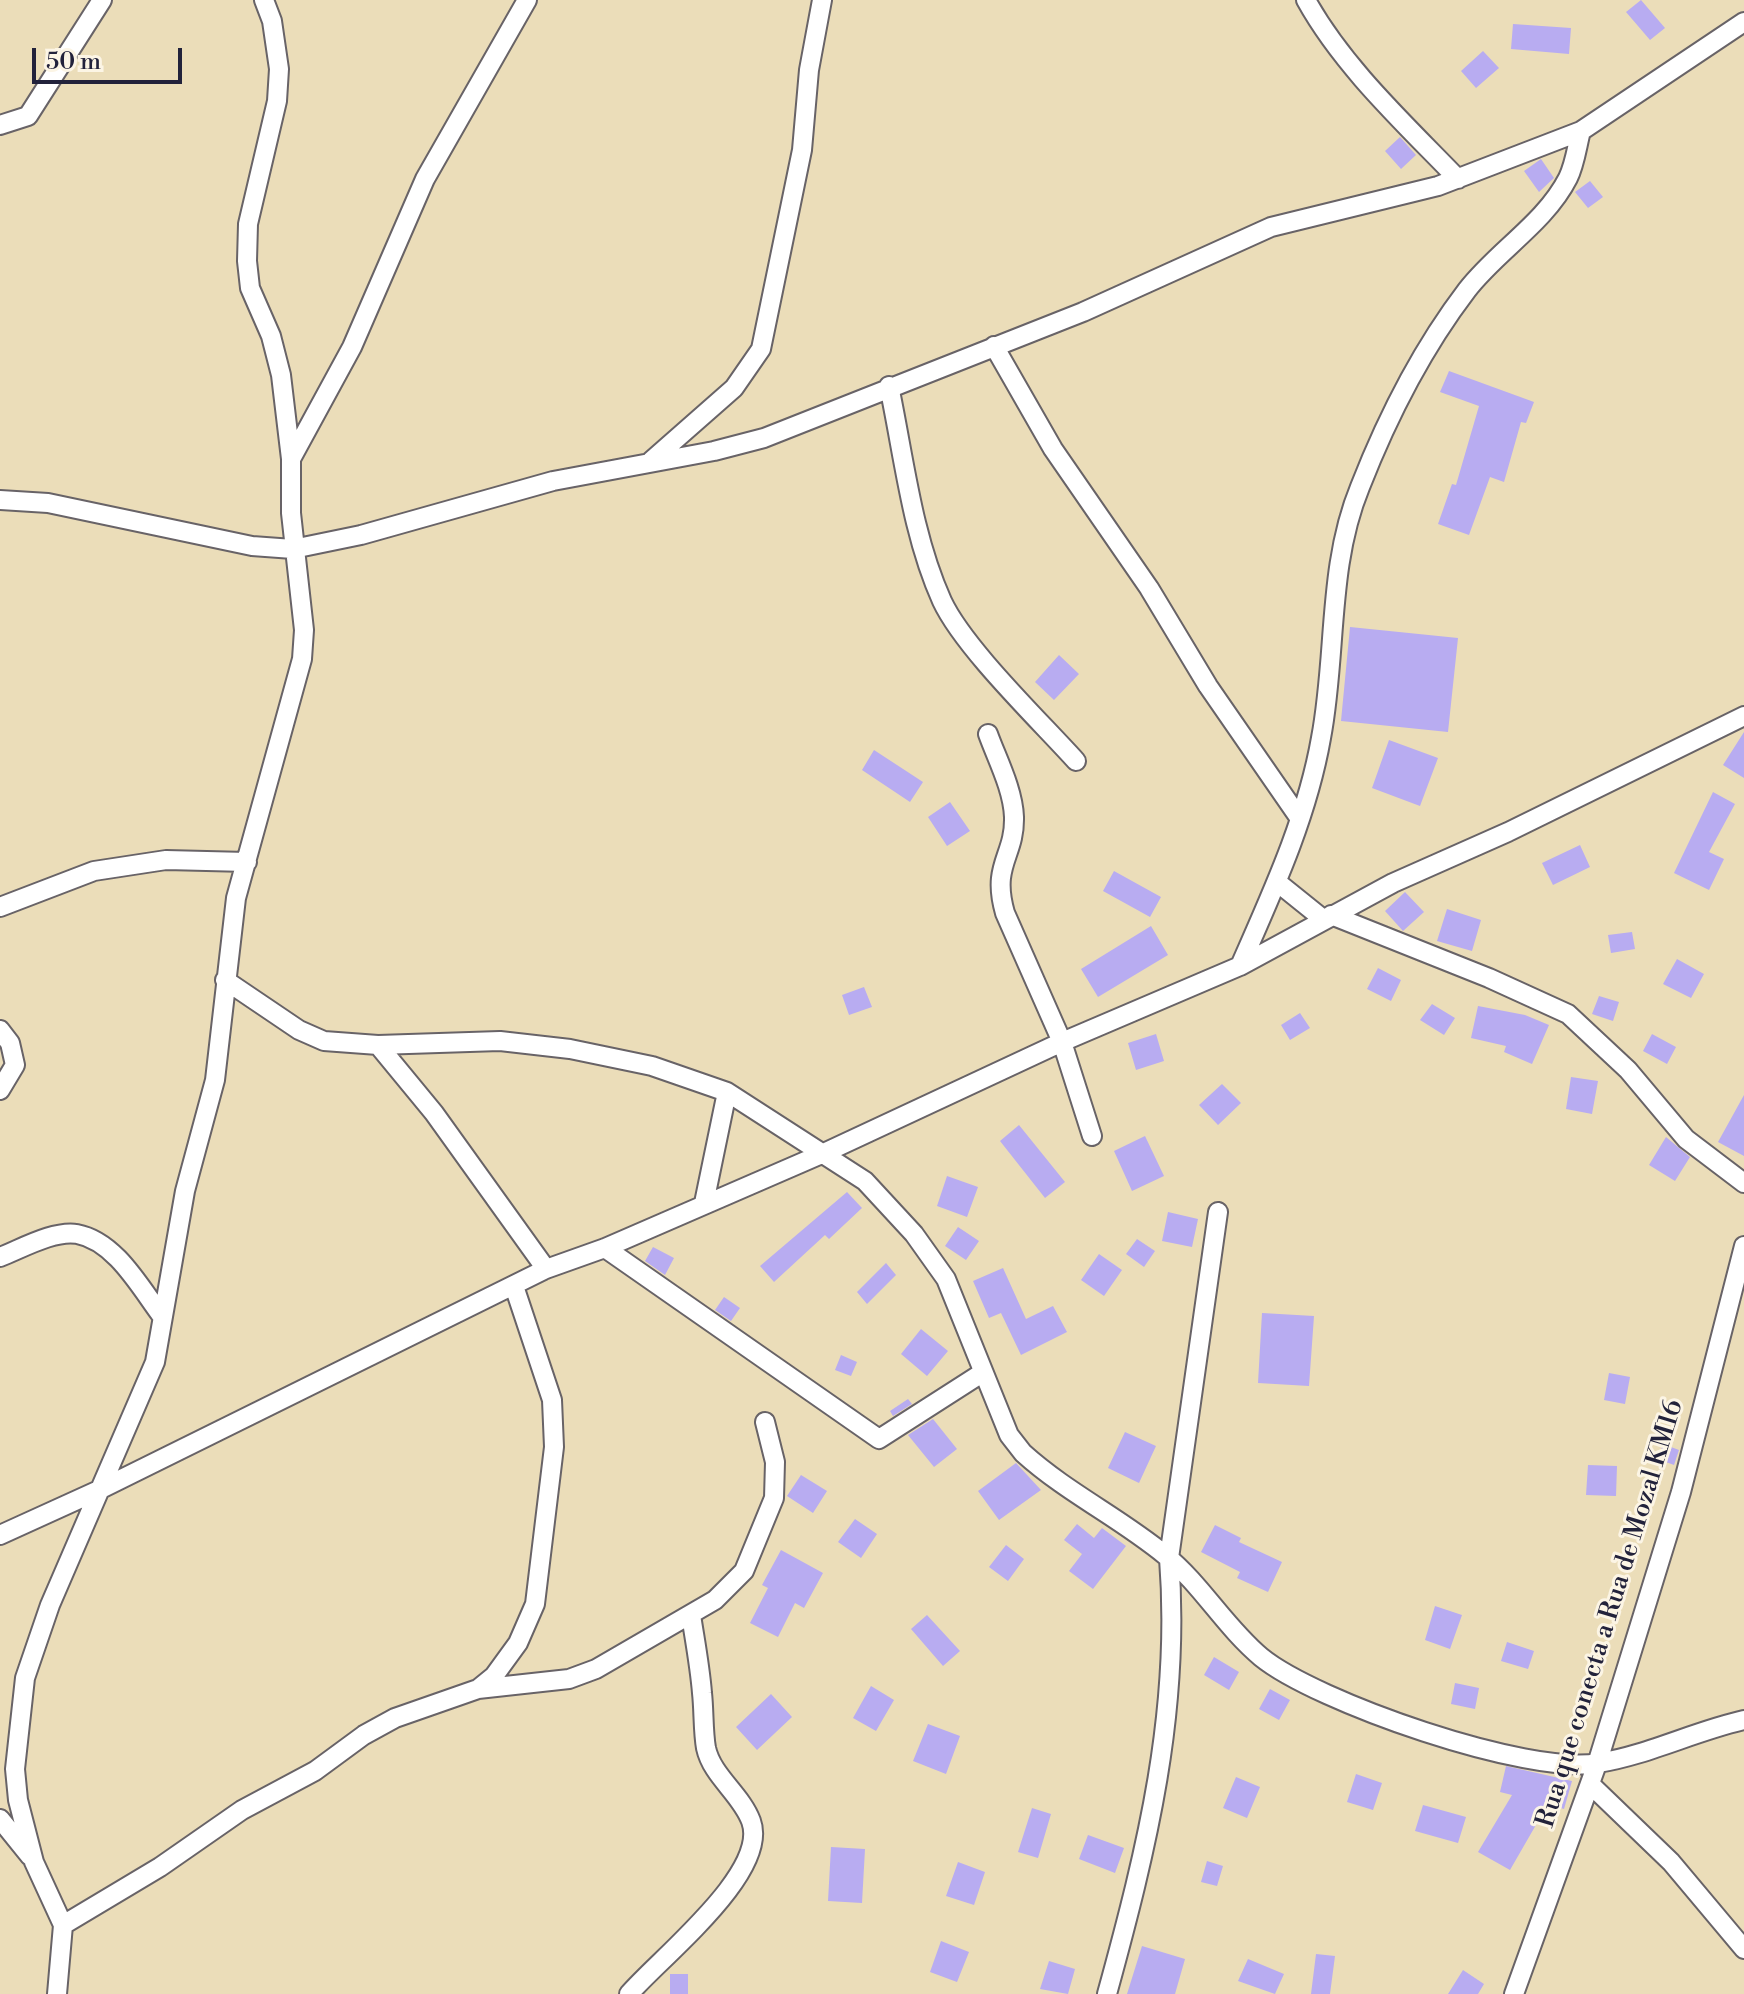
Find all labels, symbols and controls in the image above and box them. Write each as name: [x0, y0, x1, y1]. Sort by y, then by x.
scale bar: [36, 32, 186, 82]
text: 50 m: [46, 47, 101, 77]
street label: Rua que conecta a Rua de Mozal KM16: [1531, 1396, 1691, 1832]

